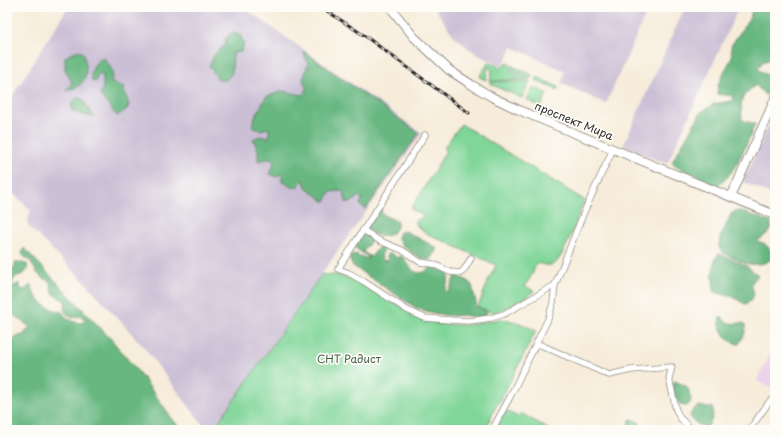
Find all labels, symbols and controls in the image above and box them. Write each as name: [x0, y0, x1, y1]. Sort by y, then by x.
street label: проспект Мира: [532, 97, 616, 144]
park label: СНТ Радист: [317, 350, 382, 367]

